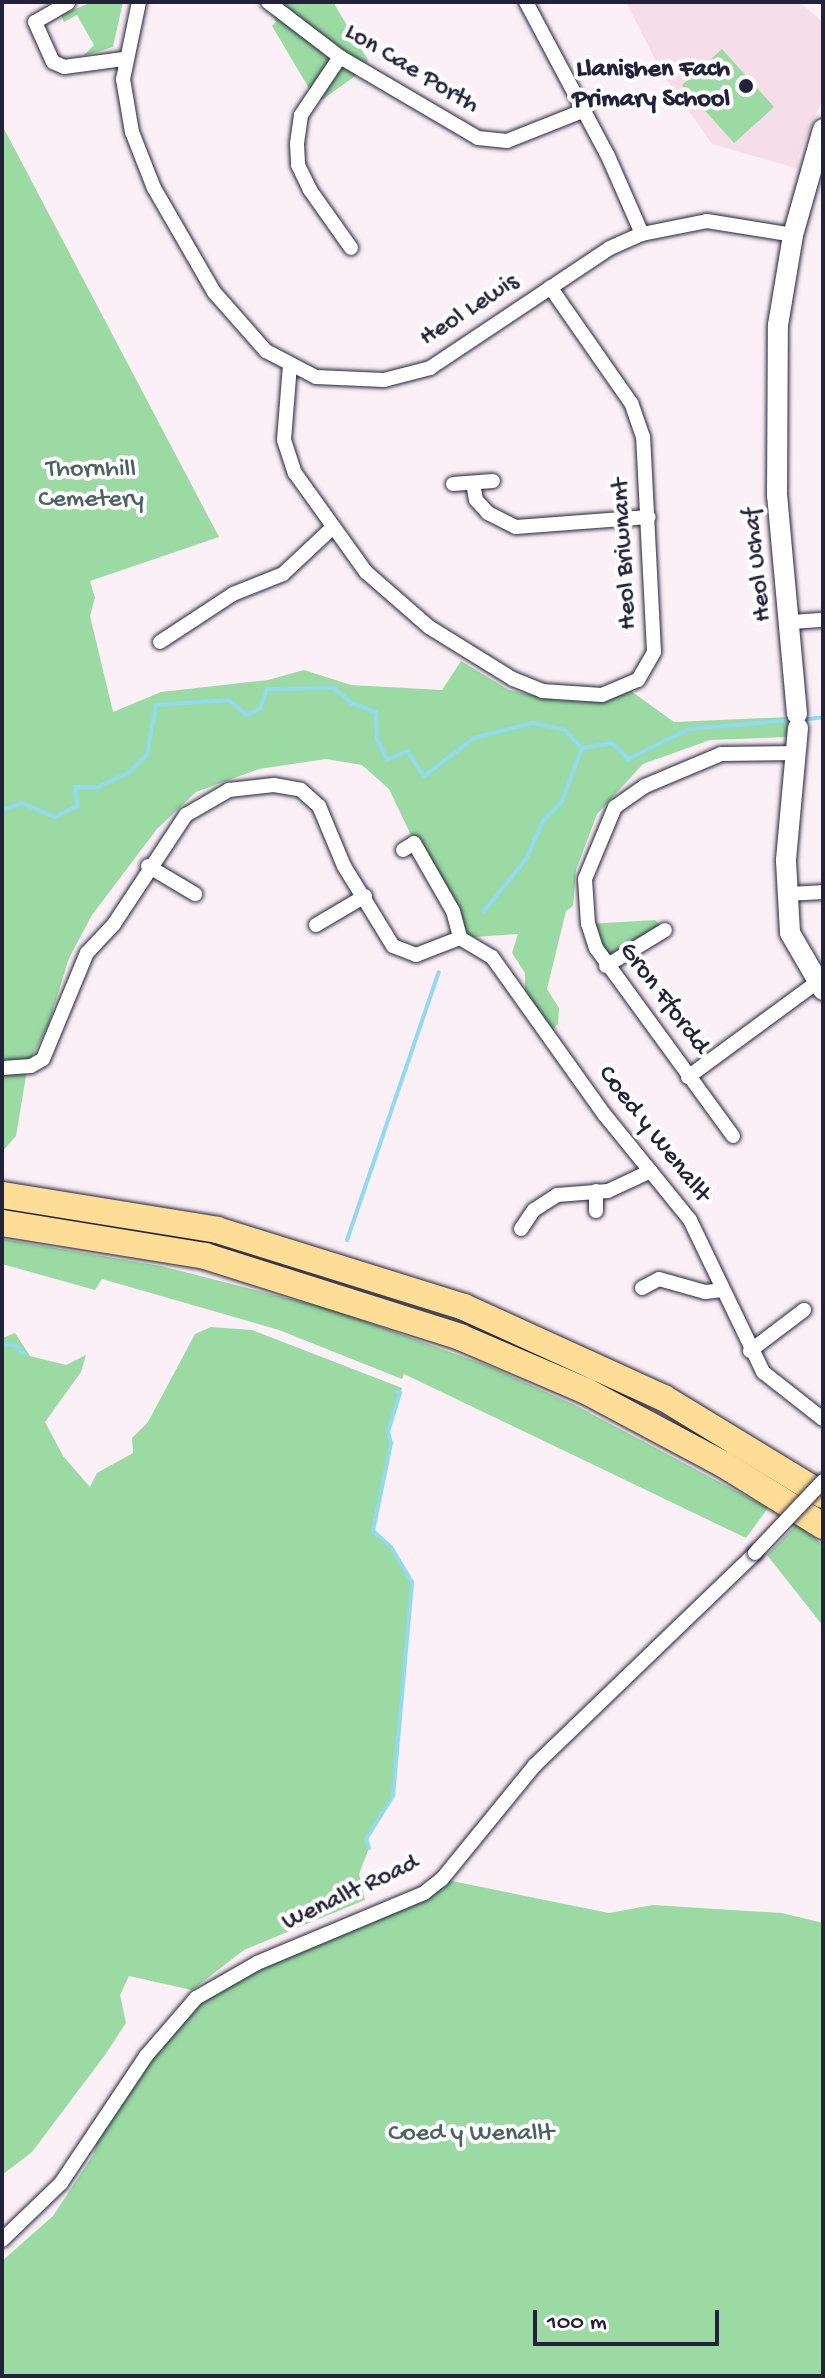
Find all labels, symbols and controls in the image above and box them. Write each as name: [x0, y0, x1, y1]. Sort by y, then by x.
street label: Lon Cae Porth: [338, 18, 484, 122]
place label: Llanishen Fach Primary School: [572, 55, 730, 116]
marker: Llanishen Fach Primary School: [737, 77, 755, 95]
street label: Heol Lewis: [415, 267, 525, 355]
park label: Thornhill Cemetery: [38, 455, 144, 516]
street label: Heol Briwnant: [606, 477, 646, 631]
street label: Heol Uchaf: [738, 507, 780, 623]
street label: Gron Ffordd: [611, 937, 715, 1061]
street label: Coed y Wenallt: [590, 1060, 716, 1210]
street label: Wenallt Road: [278, 1849, 424, 1939]
park label: Coed y Wenallt: [388, 2119, 554, 2151]
scale bar: [537, 2294, 723, 2344]
text: 100 m: [547, 2309, 607, 2338]

